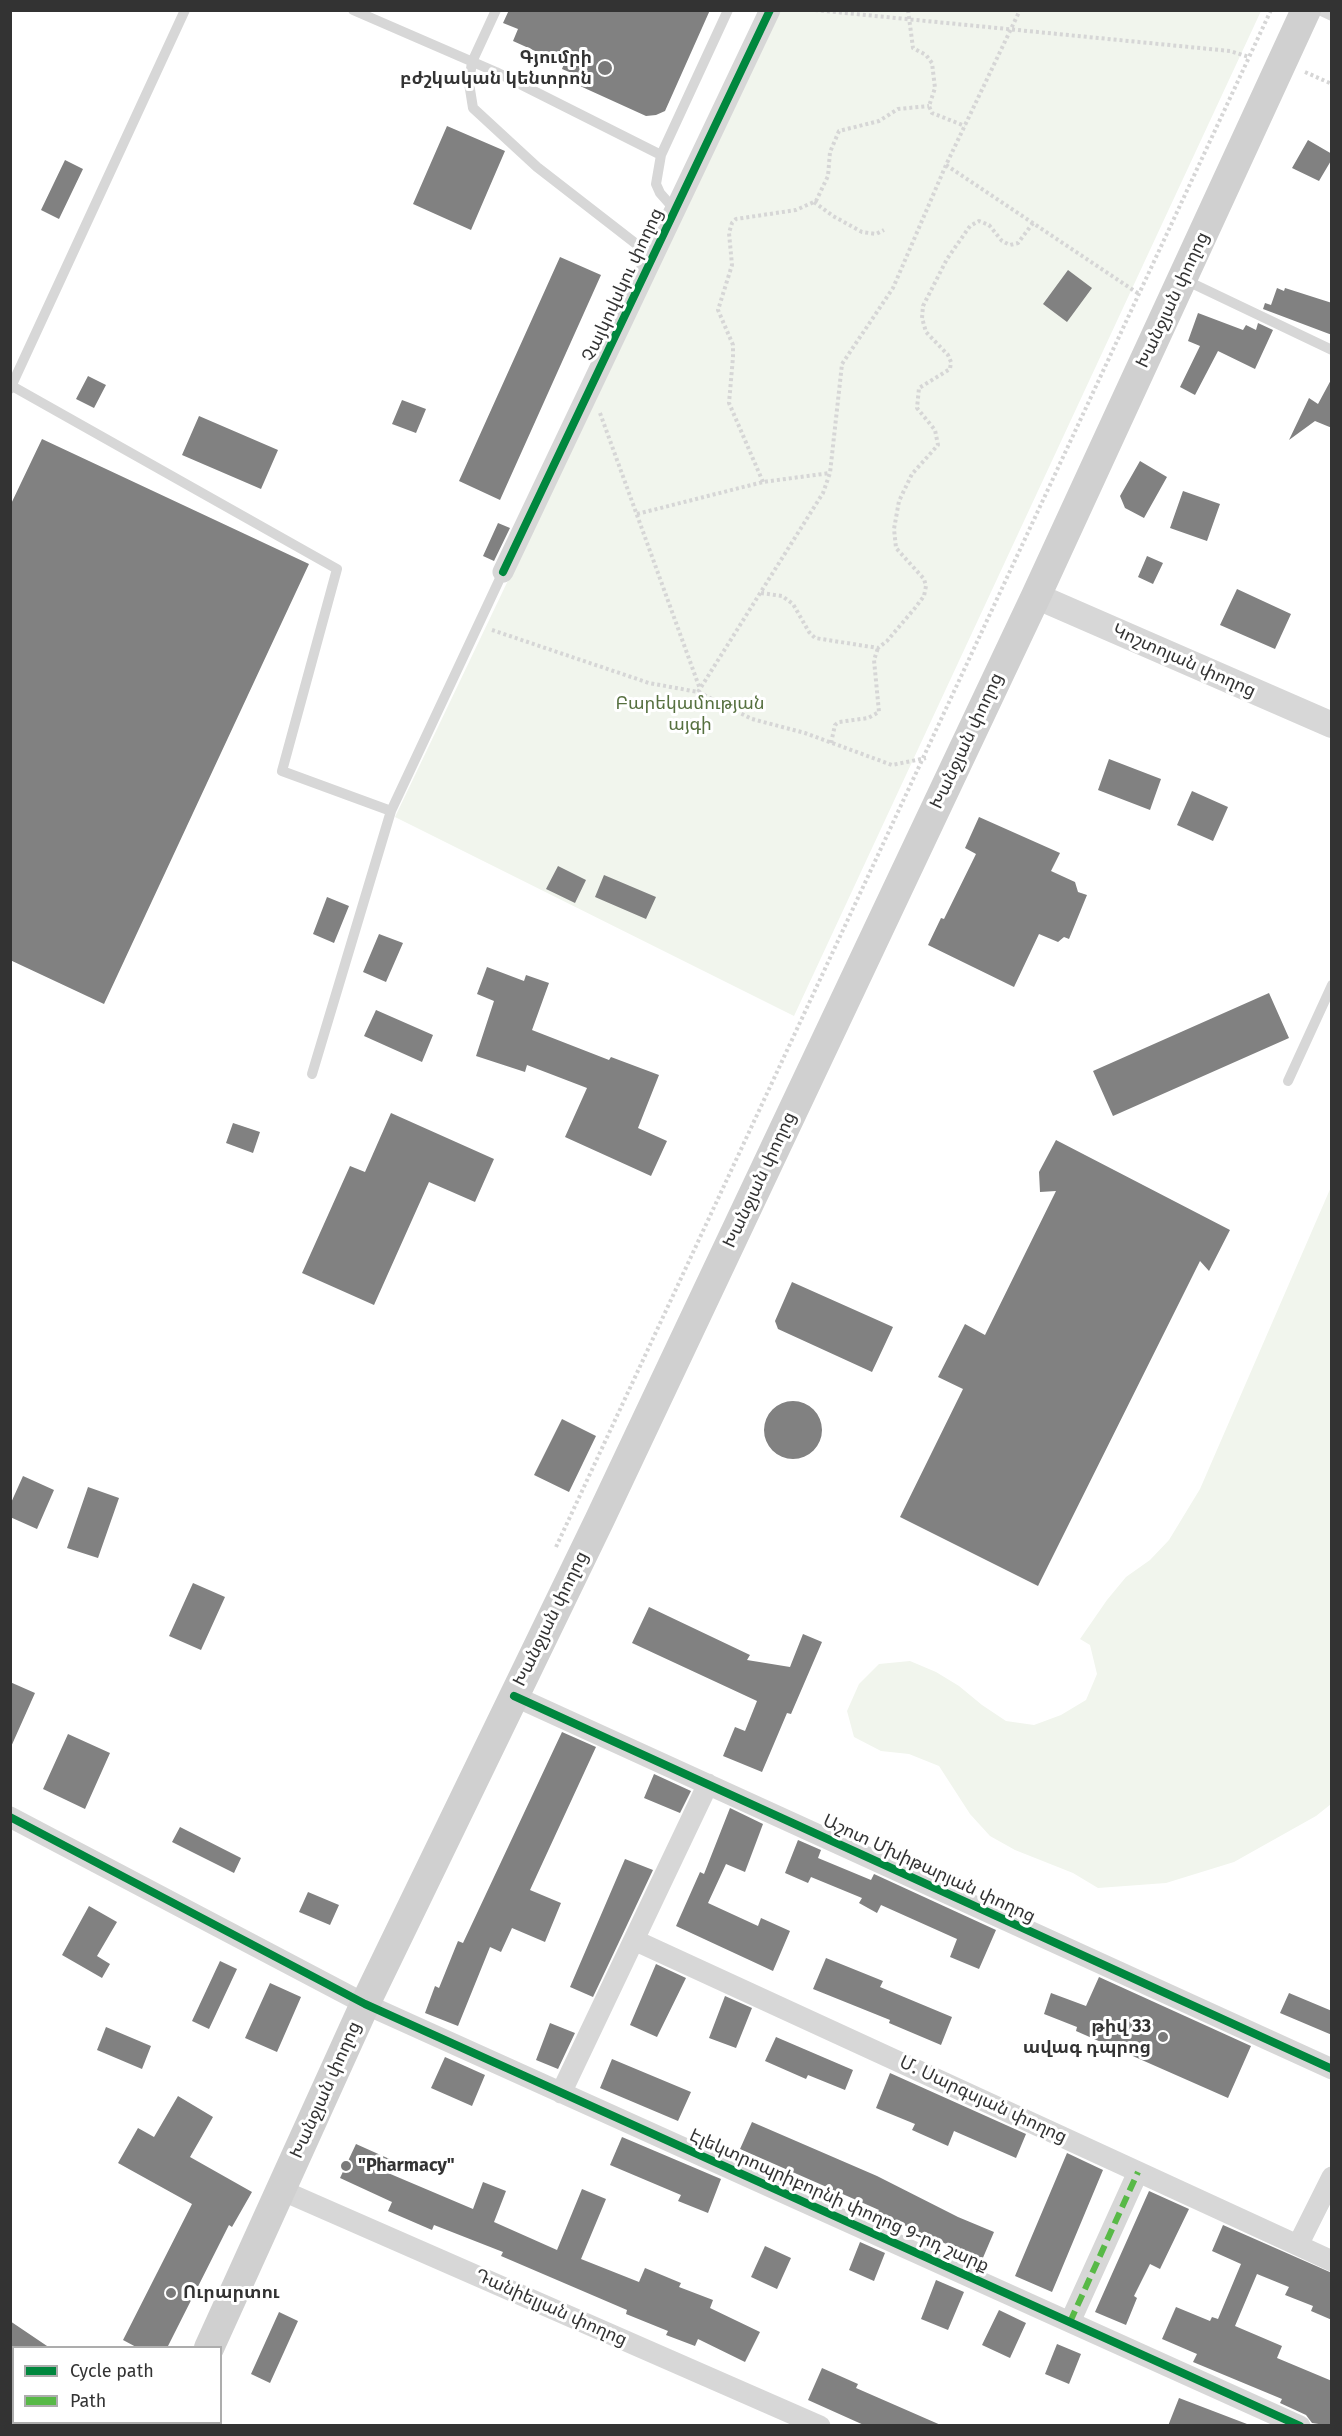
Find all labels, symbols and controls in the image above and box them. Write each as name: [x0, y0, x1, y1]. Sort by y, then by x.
place label: Գյումրի բժշկական կենտրոն: [400, 47, 592, 90]
marker: Գյումրի բժշկական կենտրոն: [596, 59, 614, 77]
street label: Չայկովսկու փողոց: [578, 205, 668, 365]
street label: Խանջյան փողոց: [1132, 229, 1214, 371]
street label: Կոշտոյան փողոց: [1109, 620, 1259, 702]
street label: Խանջյան փողոց: [926, 670, 1008, 812]
park label: Բարեկամության այգի: [615, 693, 765, 736]
street label: Խանջյան փողոց: [719, 1109, 801, 1251]
street label: Խանջյան փողոց: [509, 1548, 593, 1690]
street label: Աշոտ Մխիթարյան փողոց: [819, 1810, 1039, 1928]
place label: թիվ 33 ավագ դպրոց: [1023, 2016, 1151, 2058]
street label: Խանջյան փողոց: [286, 2018, 366, 2162]
marker: թիվ 33 ավագ դպրոց: [1156, 2030, 1170, 2044]
street label: Մ. Սարգսյան փողոց: [896, 2052, 1070, 2148]
street label: Էլեկտրոպրիբորնի փողոց 9-րդ շարք: [686, 2125, 992, 2277]
place label: "Pharmacy": [358, 2155, 455, 2177]
marker: "Pharmacy": [339, 2159, 353, 2173]
street label: Դանիելյան փողոց: [472, 2265, 630, 2351]
place label: Ուրարտու: [183, 2282, 280, 2304]
marker: Ուրարտու: [164, 2286, 178, 2300]
legend: [12, 2346, 222, 2424]
text: Cycle path: [70, 2360, 154, 2382]
text: Path: [70, 2390, 106, 2412]

